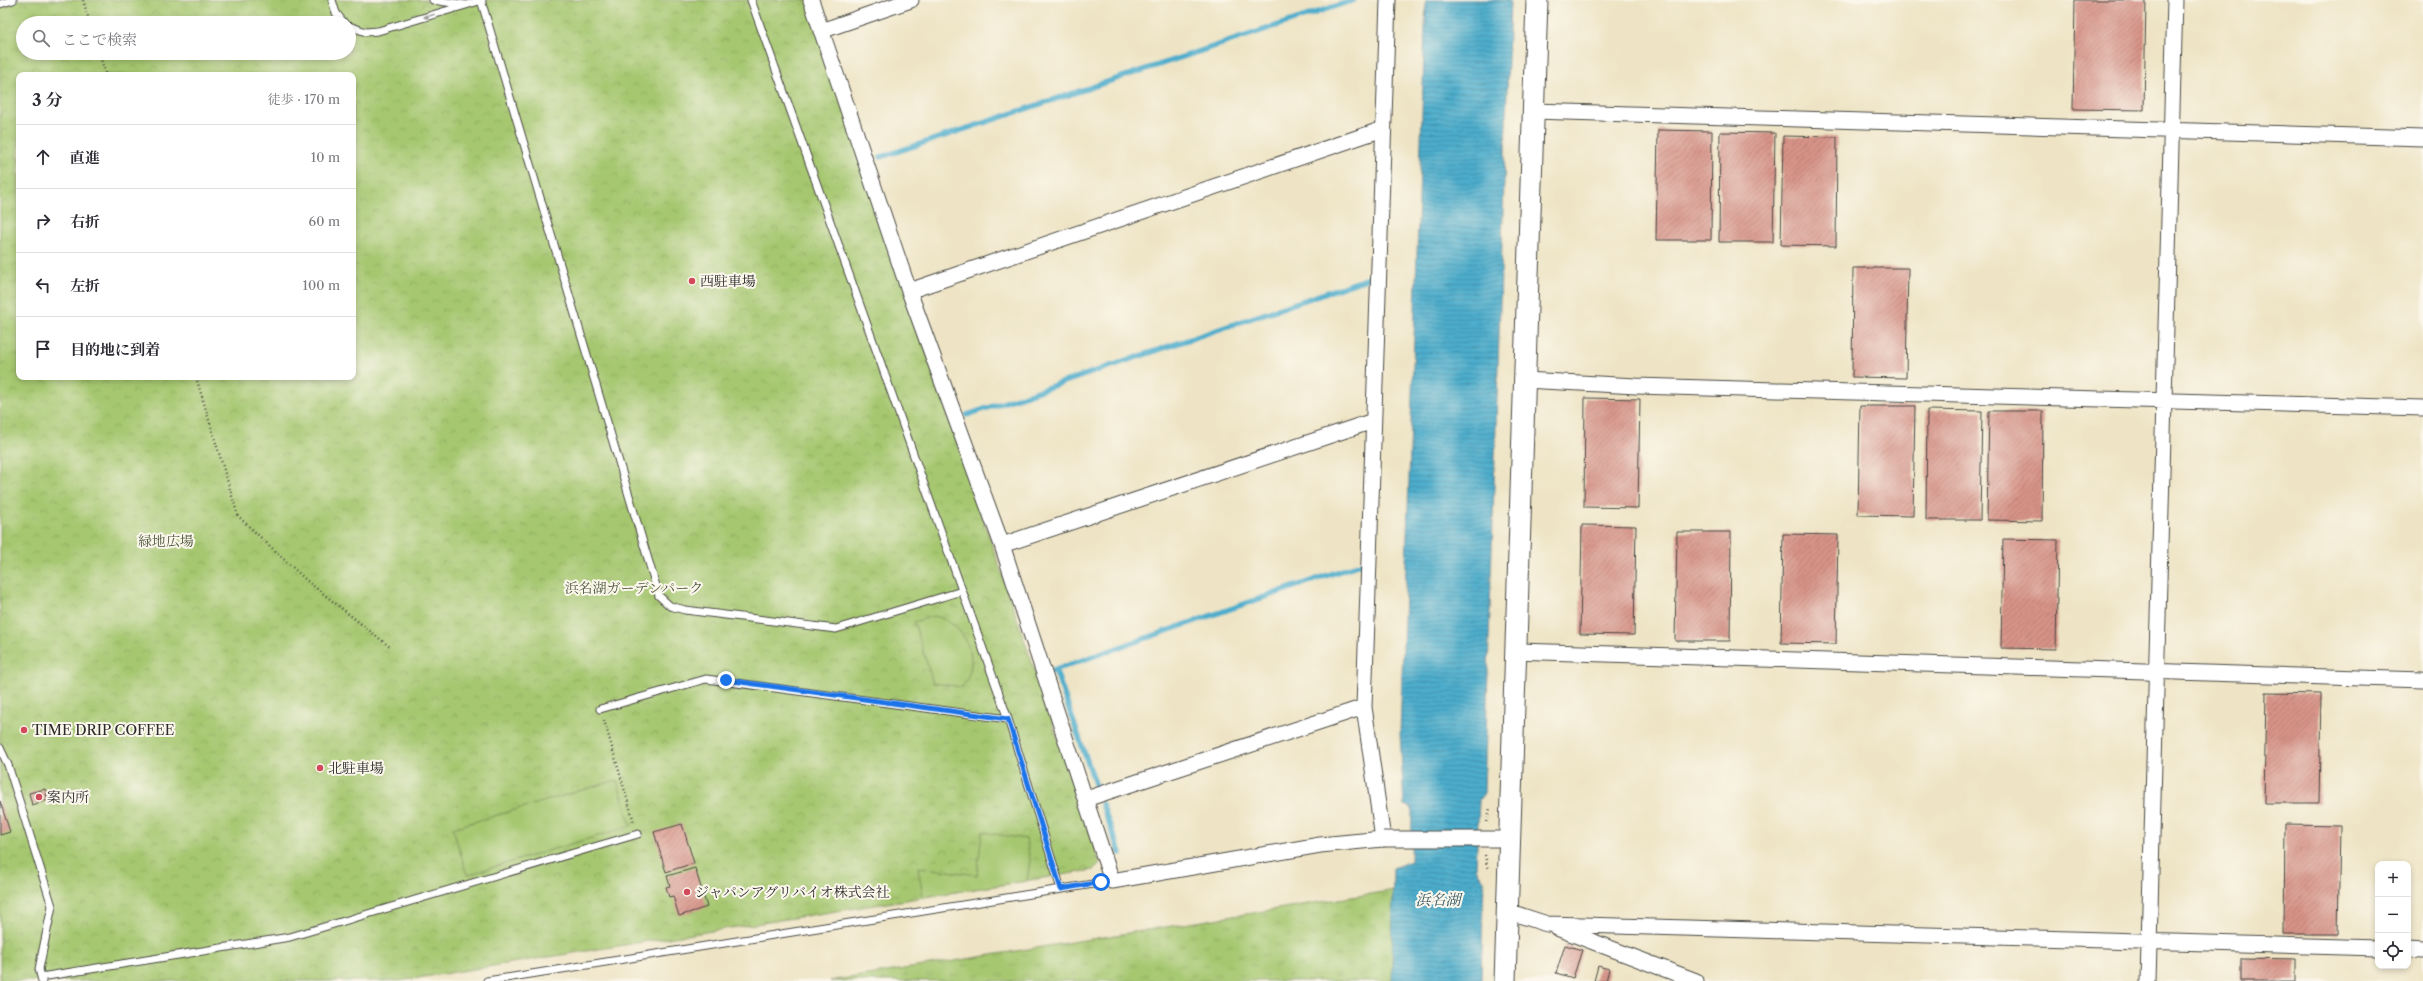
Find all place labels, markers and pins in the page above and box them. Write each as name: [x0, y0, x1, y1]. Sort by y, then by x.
place label: 西駐車場: [700, 272, 756, 290]
marker: 西駐車場: [687, 276, 697, 286]
place label: TIME DRIP COFFEE: [32, 721, 174, 739]
marker: TIME DRIP COFFEE: [19, 725, 29, 735]
place label: 北駐車場: [328, 759, 384, 777]
marker: 北駐車場: [315, 763, 325, 773]
place label: 案内所: [47, 788, 89, 806]
marker: 案内所: [34, 792, 44, 802]
place label: ジャパンアグリバイオ株式会社: [695, 883, 889, 901]
marker: ジャパンアグリバイオ株式会社: [682, 887, 692, 897]

